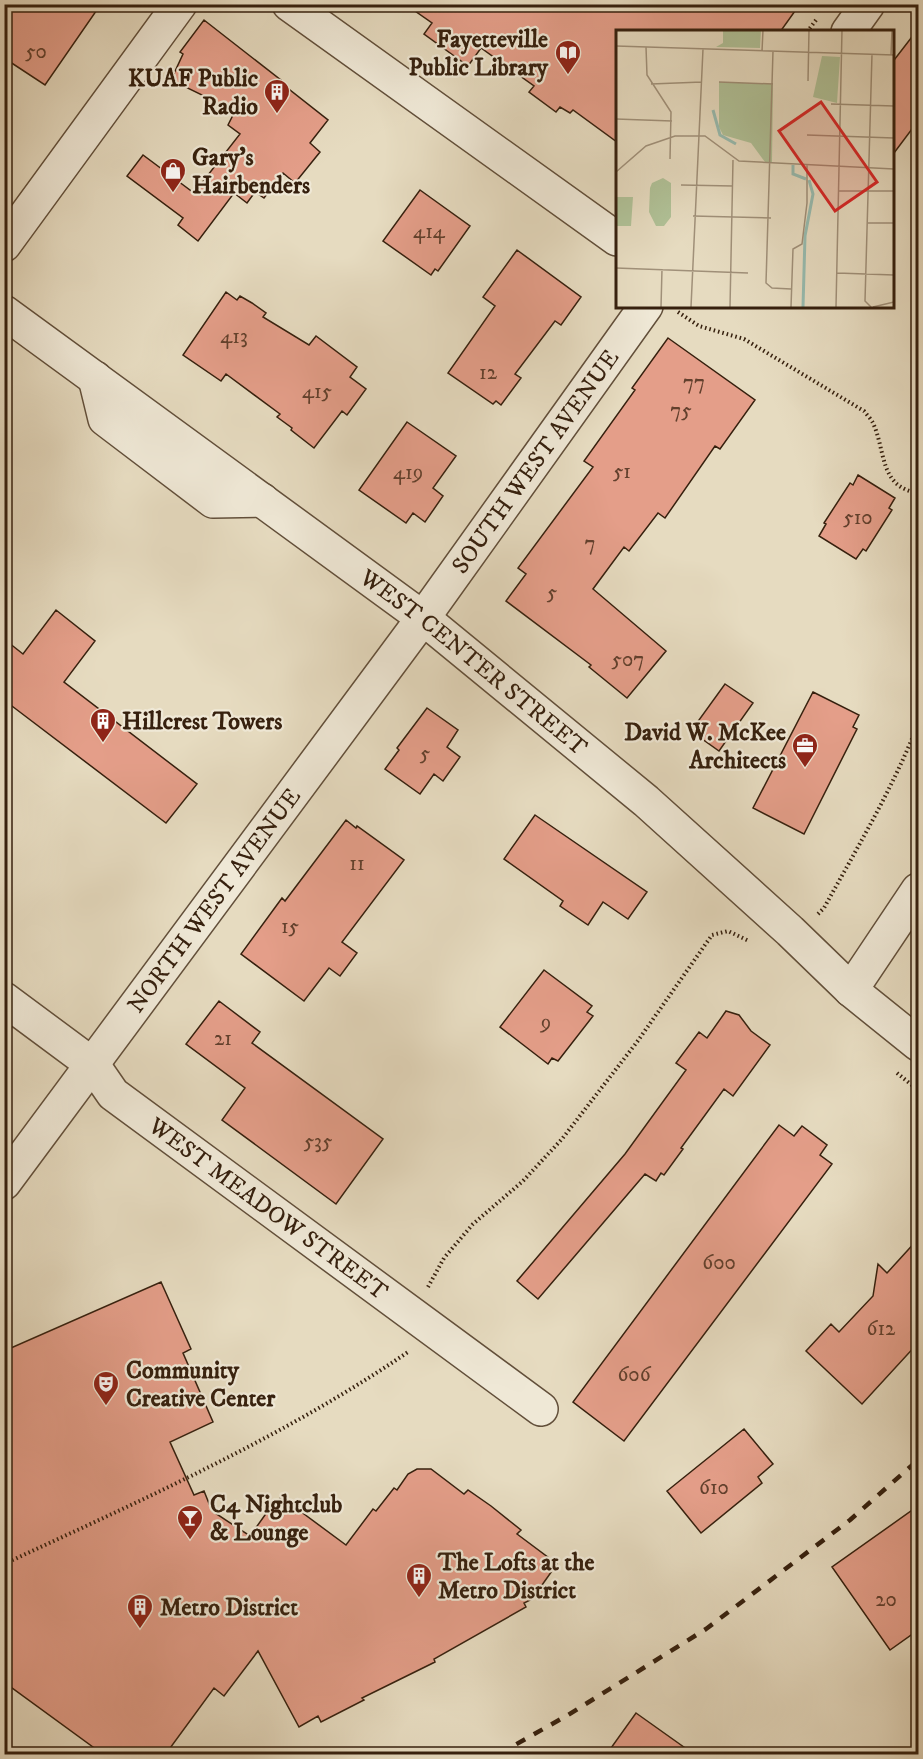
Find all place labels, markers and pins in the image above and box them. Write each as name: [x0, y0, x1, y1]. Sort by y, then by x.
place label: Fayetteville Public Library: [408, 25, 549, 83]
library icon: Fayetteville Public Library: [553, 38, 583, 76]
place label: KUAF Public Radio: [128, 64, 259, 122]
building icon: KUAF Public Radio: [262, 77, 292, 115]
place label: Gary's Hairbenders: [192, 143, 310, 201]
shop icon: Gary's Hairbenders: [158, 156, 188, 194]
building icon: Hillcrest Towers: [88, 706, 118, 744]
place label: Hillcrest Towers: [122, 707, 282, 737]
place label: David W. McKee Architects: [624, 718, 786, 776]
office icon: David W. McKee Architects: [790, 731, 820, 769]
place label: Community Creative Center: [126, 1356, 276, 1414]
theatre icon: Community Creative Center: [91, 1369, 121, 1407]
place label: C4 Nightclub & Lounge: [210, 1490, 342, 1548]
bar icon: C4 Nightclub & Lounge: [175, 1503, 205, 1541]
place label: The Lofts at the Metro District: [437, 1548, 594, 1606]
building icon: The Lofts at the Metro District: [404, 1561, 434, 1599]
building icon: Metro District: [125, 1592, 155, 1630]
place label: Metro District: [160, 1593, 298, 1623]

